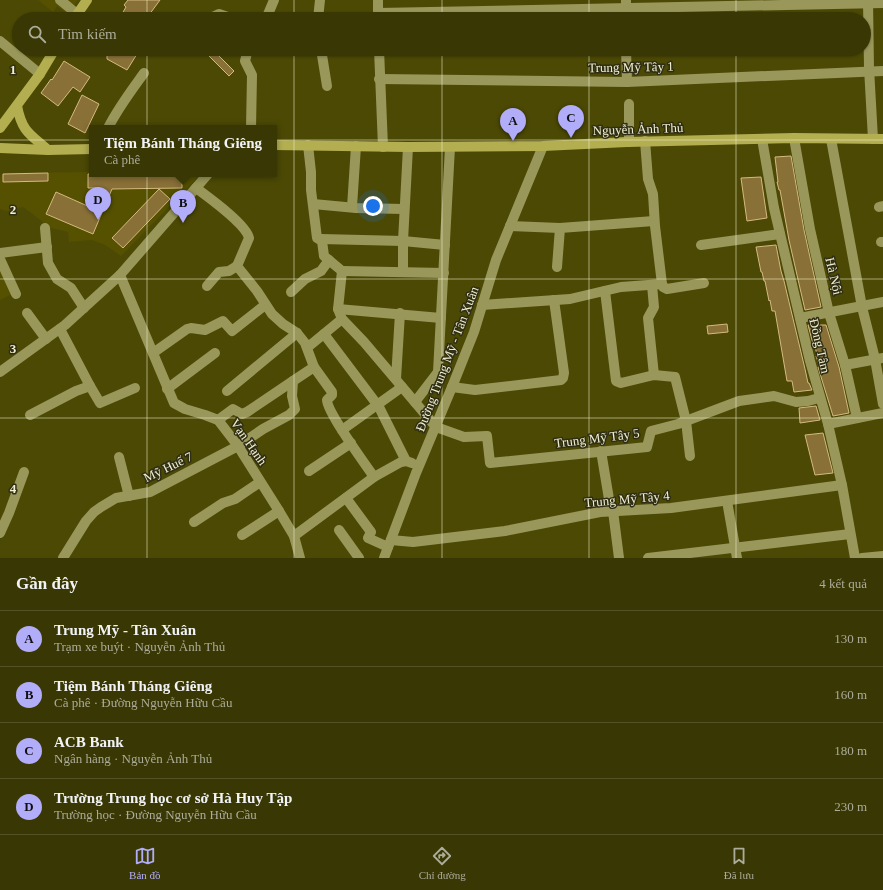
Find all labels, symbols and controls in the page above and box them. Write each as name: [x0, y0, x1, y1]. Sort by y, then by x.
search box: [12, 12, 871, 56]
icon: search: [26, 23, 48, 45]
text: Tìm kiếm: [58, 26, 117, 42]
street label: Trung Mỹ Tây 1: [588, 59, 674, 75]
text: 1: [10, 62, 16, 77]
pin: C: [558, 105, 584, 138]
pin: A: [500, 108, 526, 141]
street label: Nguyễn Ảnh Thủ: [592, 120, 684, 138]
popup: [89, 125, 277, 177]
text: Tiệm Bánh Tháng Giêng: [104, 135, 262, 151]
text: Cà phê: [104, 152, 140, 167]
pin: D: [85, 187, 111, 220]
pin: B: [170, 190, 196, 223]
your location: [363, 196, 383, 216]
text: 2: [10, 202, 16, 217]
street label: Hà Nội: [822, 256, 846, 297]
street label: Đường Trung Mỹ - Tân Xuân: [412, 284, 482, 434]
street label: Đồng Tâm: [806, 317, 834, 375]
text: 3: [10, 341, 17, 356]
street label: Vạn Hạnh: [228, 416, 271, 468]
street label: Trung Mỹ Tây 5: [554, 425, 640, 451]
street label: Mỹ Huế 7: [141, 448, 195, 485]
text: 4: [10, 481, 17, 496]
street label: Trung Mỹ Tây 4: [584, 488, 671, 510]
text: Gần đây: [16, 574, 78, 593]
text: 4 kết quả: [819, 576, 867, 591]
text: Trung Mỹ - Tân Xuân: [54, 622, 196, 638]
text: A: [24, 631, 34, 646]
text: 130 m: [834, 631, 867, 646]
text: Trạm xe buýt · Nguyễn Ảnh Thủ: [54, 639, 225, 654]
text: Tiệm Bánh Tháng Giêng: [54, 678, 212, 694]
text: B: [25, 687, 33, 702]
text: 160 m: [834, 687, 867, 702]
text: Cà phê · Đường Nguyễn Hữu Cầu: [54, 695, 232, 710]
text: ACB Bank: [54, 734, 124, 750]
text: C: [24, 743, 34, 758]
text: 180 m: [834, 743, 867, 758]
text: Ngân hàng · Nguyễn Ảnh Thủ: [54, 751, 212, 766]
text: Trường Trung học cơ sở Hà Huy Tập: [54, 790, 292, 806]
text: D: [24, 799, 34, 814]
text: 230 m: [834, 799, 867, 814]
text: Trường học · Đường Nguyễn Hữu Cầu: [54, 807, 257, 822]
tab: Bản đồ: [129, 845, 161, 881]
tab: Chỉ đường: [419, 845, 466, 881]
tab: Đã lưu: [724, 845, 754, 881]

